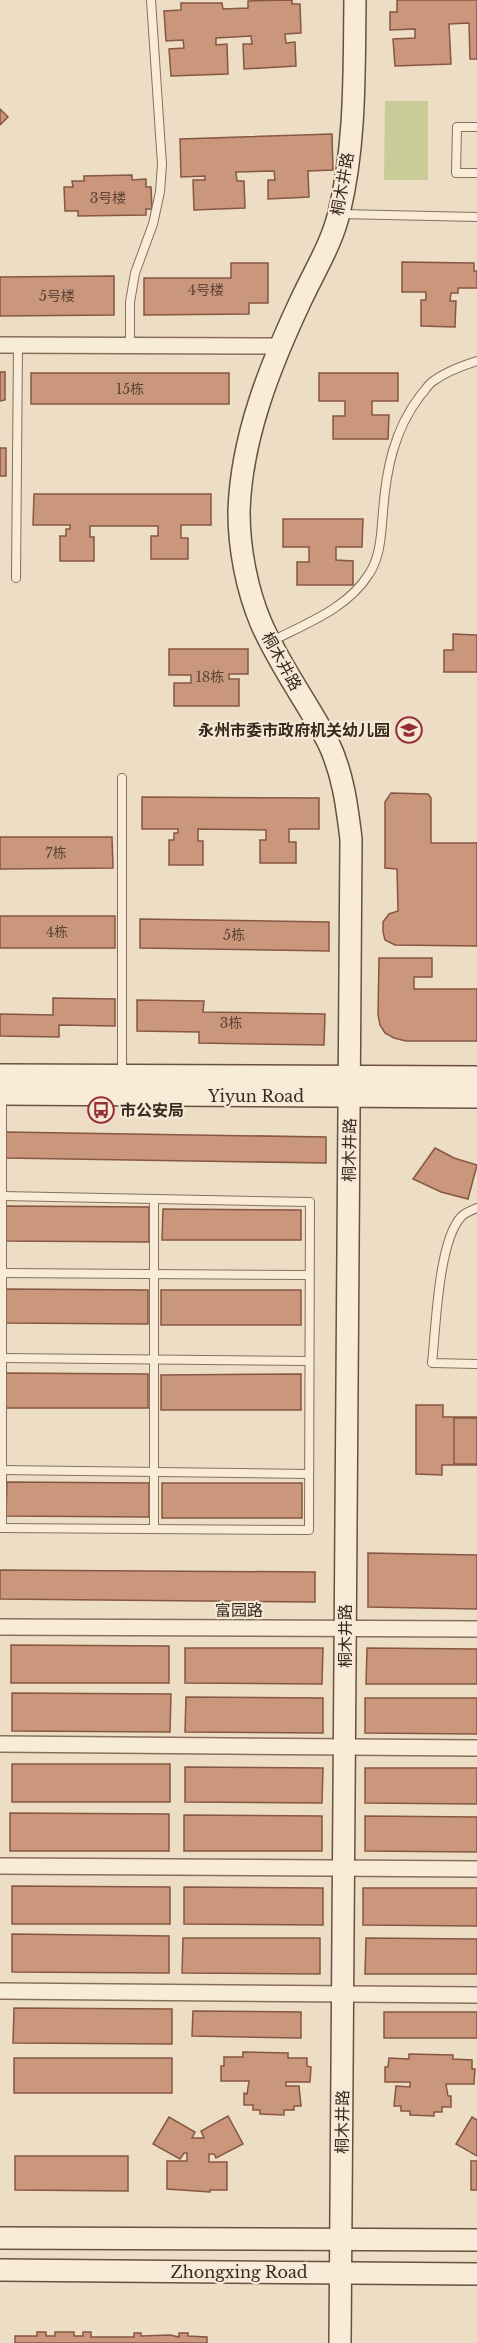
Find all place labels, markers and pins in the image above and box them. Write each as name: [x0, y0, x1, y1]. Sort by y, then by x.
school or university icon: 永州市委市政府机关幼儿园: [394, 715, 424, 745]
place label: 永州市委市政府机关幼儿园: [198, 720, 390, 740]
bus stop icon: 市公安局: [86, 1095, 116, 1125]
place label: 市公安局: [120, 1100, 184, 1120]

